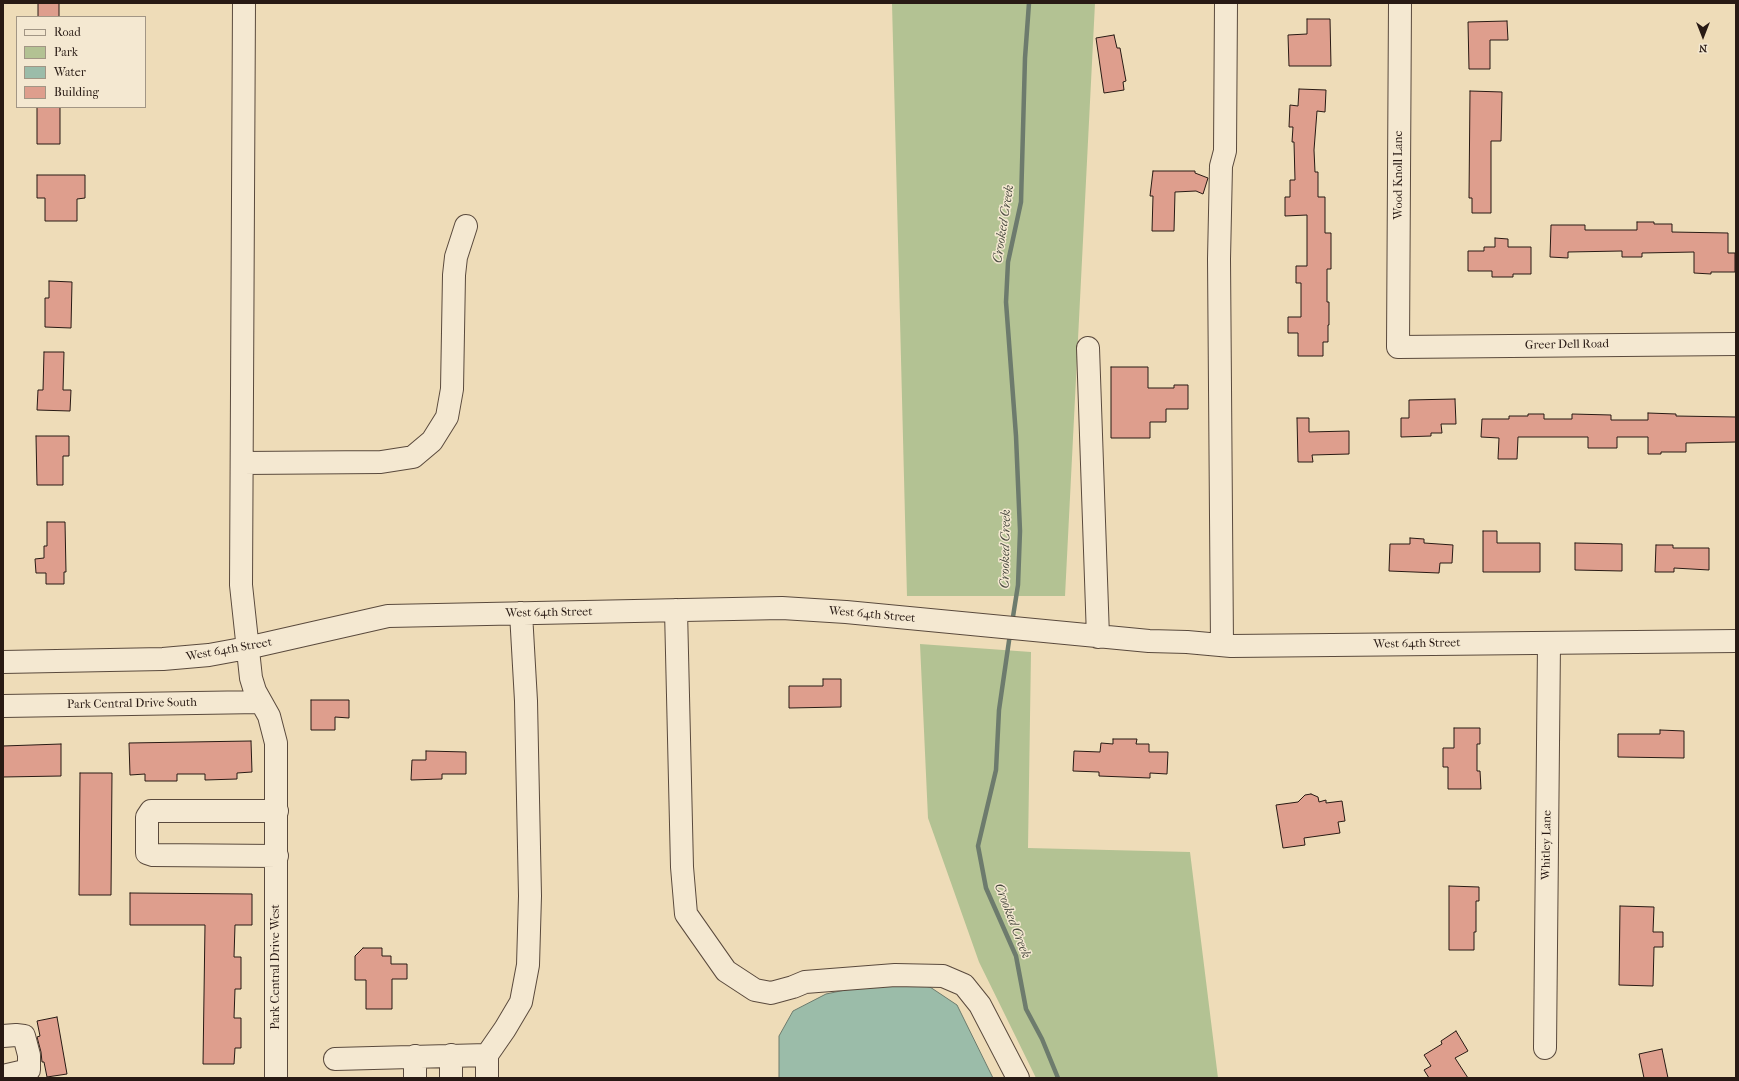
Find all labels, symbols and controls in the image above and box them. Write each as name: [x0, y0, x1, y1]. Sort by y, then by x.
legend: [16, 16, 146, 108]
north arrow: [1683, 16, 1723, 56]
text: Road: [54, 25, 81, 39]
text: N: [1699, 42, 1707, 55]
text: Park: [54, 45, 78, 59]
text: Water: [54, 65, 86, 79]
text: Building: [54, 85, 99, 99]
street label: Wood Knoll Lane: [1392, 131, 1406, 219]
water label: Crooked Creek: [990, 184, 1018, 264]
street label: Greer Dell Road: [1525, 337, 1609, 353]
water label: Crooked Creek: [998, 509, 1014, 589]
street label: West 64th Street: [828, 604, 916, 626]
street label: West 64th Street: [505, 605, 593, 621]
street label: West 64th Street: [185, 635, 273, 665]
street label: West 64th Street: [1373, 636, 1461, 652]
street label: Park Central Drive South: [67, 696, 197, 712]
street label: Whitley Lane: [1539, 810, 1555, 880]
water label: Crooked Creek: [991, 881, 1033, 961]
street label: Park Central Drive West: [269, 904, 283, 1030]

